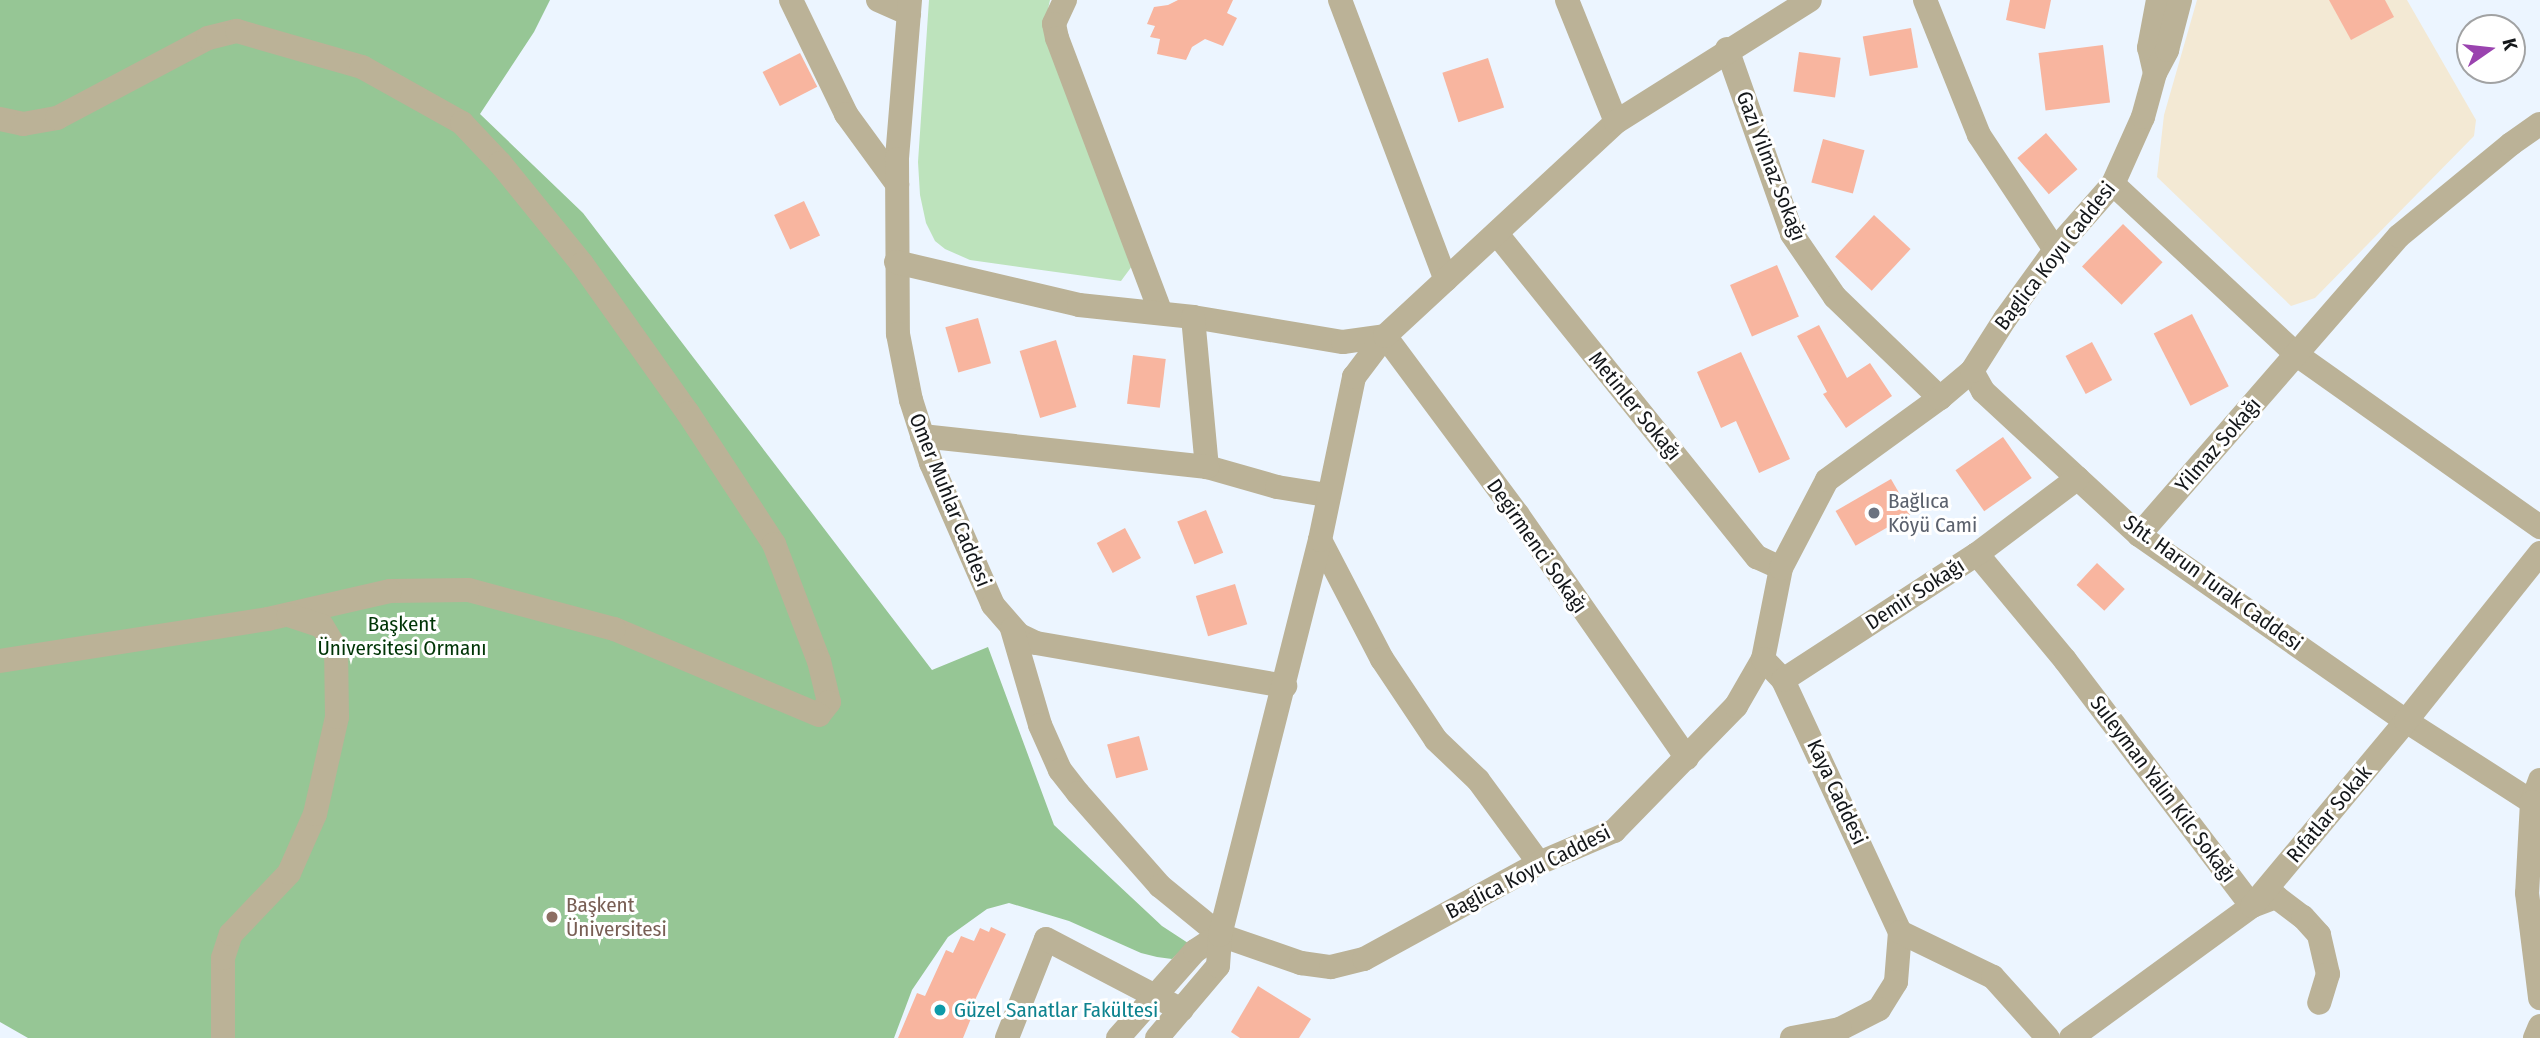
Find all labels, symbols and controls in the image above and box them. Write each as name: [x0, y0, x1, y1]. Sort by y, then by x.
north arrow: [2456, 14, 2526, 84]
text: K: [2497, 36, 2522, 52]
street label: Gazi Yilmaz Sokağı: [1731, 88, 1811, 244]
street label: Baglica Koyu Caddesi: [1989, 177, 2121, 335]
street label: Metinler Sokağı: [1583, 346, 1687, 466]
street label: Yilmaz Sokağı: [2170, 393, 2266, 497]
street label: Omer Muhlar Caddesi: [904, 410, 996, 590]
street label: Degirmenci Sokağı: [1481, 474, 1593, 618]
place label: Bağlıca Köyü Cami: [1888, 488, 1977, 538]
marker: Bağlıca Köyü Cami: [1866, 505, 1882, 521]
street label: Sht. Harun Turak Caddesi: [2119, 510, 2307, 656]
street label: Demir Sokağı: [1861, 553, 1969, 635]
park label: Başkent Üniversitesi Ormanı: [317, 611, 487, 661]
street label: Suleyman Yalin Kilc Sokağı: [2085, 691, 2241, 887]
street label: Kaya Caddesi: [1802, 735, 1872, 849]
street label: Rıfatlar Sokak: [2281, 760, 2377, 868]
street label: Baglica Koyu Caddesi: [1442, 820, 1614, 924]
place label: Başkent Üniversitesi: [566, 892, 667, 942]
marker: Başkent Üniversitesi: [544, 909, 560, 925]
place label: Güzel Sanatlar Fakültesi: [954, 997, 1158, 1023]
marker: Güzel Sanatlar Fakültesi: [932, 1002, 948, 1018]

